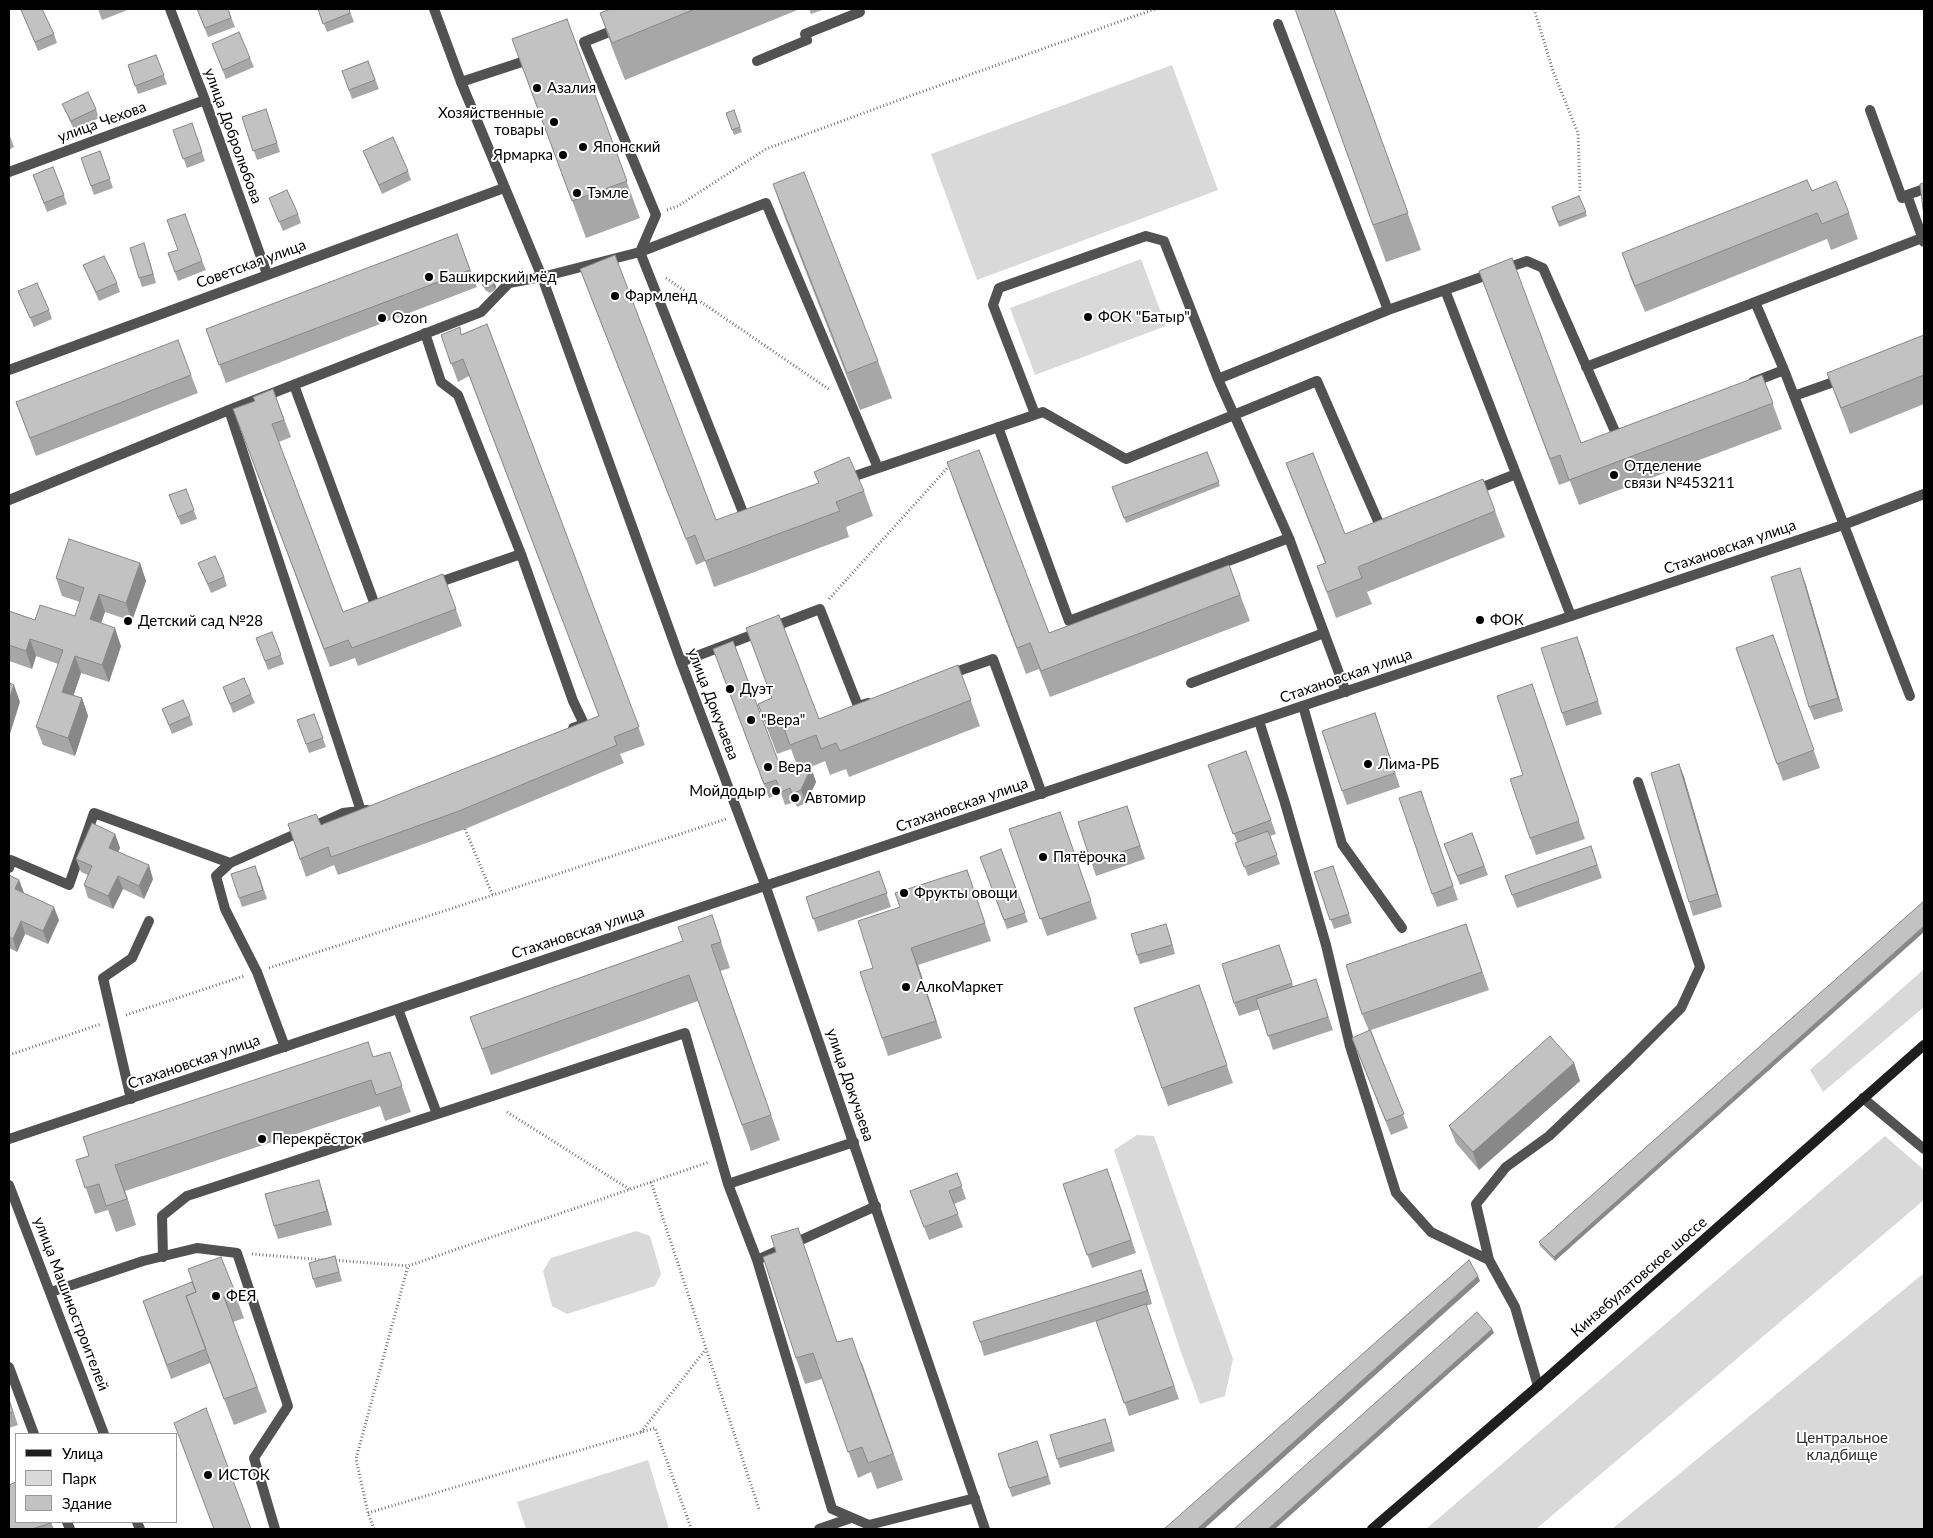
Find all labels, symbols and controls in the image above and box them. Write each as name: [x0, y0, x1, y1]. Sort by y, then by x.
street label: улица Добролюбова: [200, 66, 266, 206]
place label: Азалия: [547, 79, 596, 97]
marker: Азалия: [531, 82, 543, 94]
street label: улица Чехова: [55, 98, 149, 146]
place label: Хозяйственные товары: [438, 104, 544, 139]
marker: Хозяйственные товары: [548, 116, 560, 128]
place label: Японский: [593, 138, 660, 156]
marker: Японский: [577, 141, 589, 153]
place label: Ярмарка: [493, 146, 553, 164]
marker: Ярмарка: [557, 149, 569, 161]
place label: Тэмле: [587, 184, 629, 202]
marker: Тэмле: [571, 187, 583, 199]
street label: Советская улица: [194, 236, 308, 292]
place label: Башкирский мёд: [439, 268, 557, 286]
marker: Башкирский мёд: [423, 271, 435, 283]
place label: Фармленд: [625, 287, 697, 305]
marker: Фармленд: [609, 290, 621, 302]
place label: ФОК "Батыр": [1098, 308, 1190, 326]
place label: Ozon: [392, 309, 427, 327]
marker: ФОК "Батыр": [1082, 311, 1094, 323]
marker: Ozon: [376, 312, 388, 324]
place label: Отделение связи №453211: [1624, 457, 1735, 492]
marker: Отделение связи №453211: [1608, 469, 1620, 481]
street label: Стахановская улица: [1662, 516, 1798, 578]
place label: ФОК: [1490, 611, 1524, 629]
place label: Детский сад №28: [138, 612, 263, 630]
marker: ФОК: [1474, 614, 1486, 626]
marker: Детский сад №28: [122, 615, 134, 627]
street label: Стахановская улица: [1278, 645, 1414, 707]
street label: улица Докучаева: [683, 646, 743, 762]
place label: Дуэт: [740, 680, 773, 698]
marker: Дуэт: [724, 683, 736, 695]
place label: "Вера": [761, 711, 805, 729]
marker: "Вера": [745, 714, 757, 726]
place label: Лима-РБ: [1378, 755, 1439, 773]
place label: Вера: [778, 758, 811, 776]
marker: Лима-РБ: [1362, 758, 1374, 770]
marker: Вера: [762, 761, 774, 773]
street label: Стахановская улица: [894, 774, 1030, 836]
place label: Мойдодыр: [689, 782, 766, 800]
marker: Мойдодыр: [770, 785, 782, 797]
place label: Автомир: [805, 789, 866, 807]
marker: Автомир: [789, 792, 801, 804]
place label: Пятёрочка: [1053, 848, 1126, 866]
marker: Пятёрочка: [1037, 851, 1049, 863]
place label: Фрукты овощи: [914, 884, 1018, 902]
marker: Фрукты овощи: [898, 887, 910, 899]
street label: Стахановская улица: [509, 903, 647, 963]
place label: АлкоМаркет: [916, 978, 1003, 996]
marker: АлкоМаркет: [900, 981, 912, 993]
street label: улица Докучаева: [822, 1026, 878, 1144]
street label: Стахановская улица: [126, 1031, 262, 1093]
place label: Перекрёсток: [272, 1130, 362, 1148]
marker: Перекрёсток: [256, 1133, 268, 1145]
street label: Кинзебулатовское шоссе: [1567, 1213, 1711, 1341]
street label: улица Машиностроителей: [30, 1215, 112, 1393]
place label: ФЕЯ: [226, 1287, 256, 1305]
marker: ФЕЯ: [210, 1290, 222, 1302]
park label: Центральное кладбище: [1796, 1429, 1888, 1464]
legend: [15, 1433, 178, 1523]
text: Улица: [62, 1444, 103, 1462]
place label: ИСТОК: [218, 1466, 270, 1484]
text: Парк: [62, 1469, 96, 1487]
marker: ИСТОК: [202, 1469, 214, 1481]
text: Здание: [62, 1494, 112, 1512]

